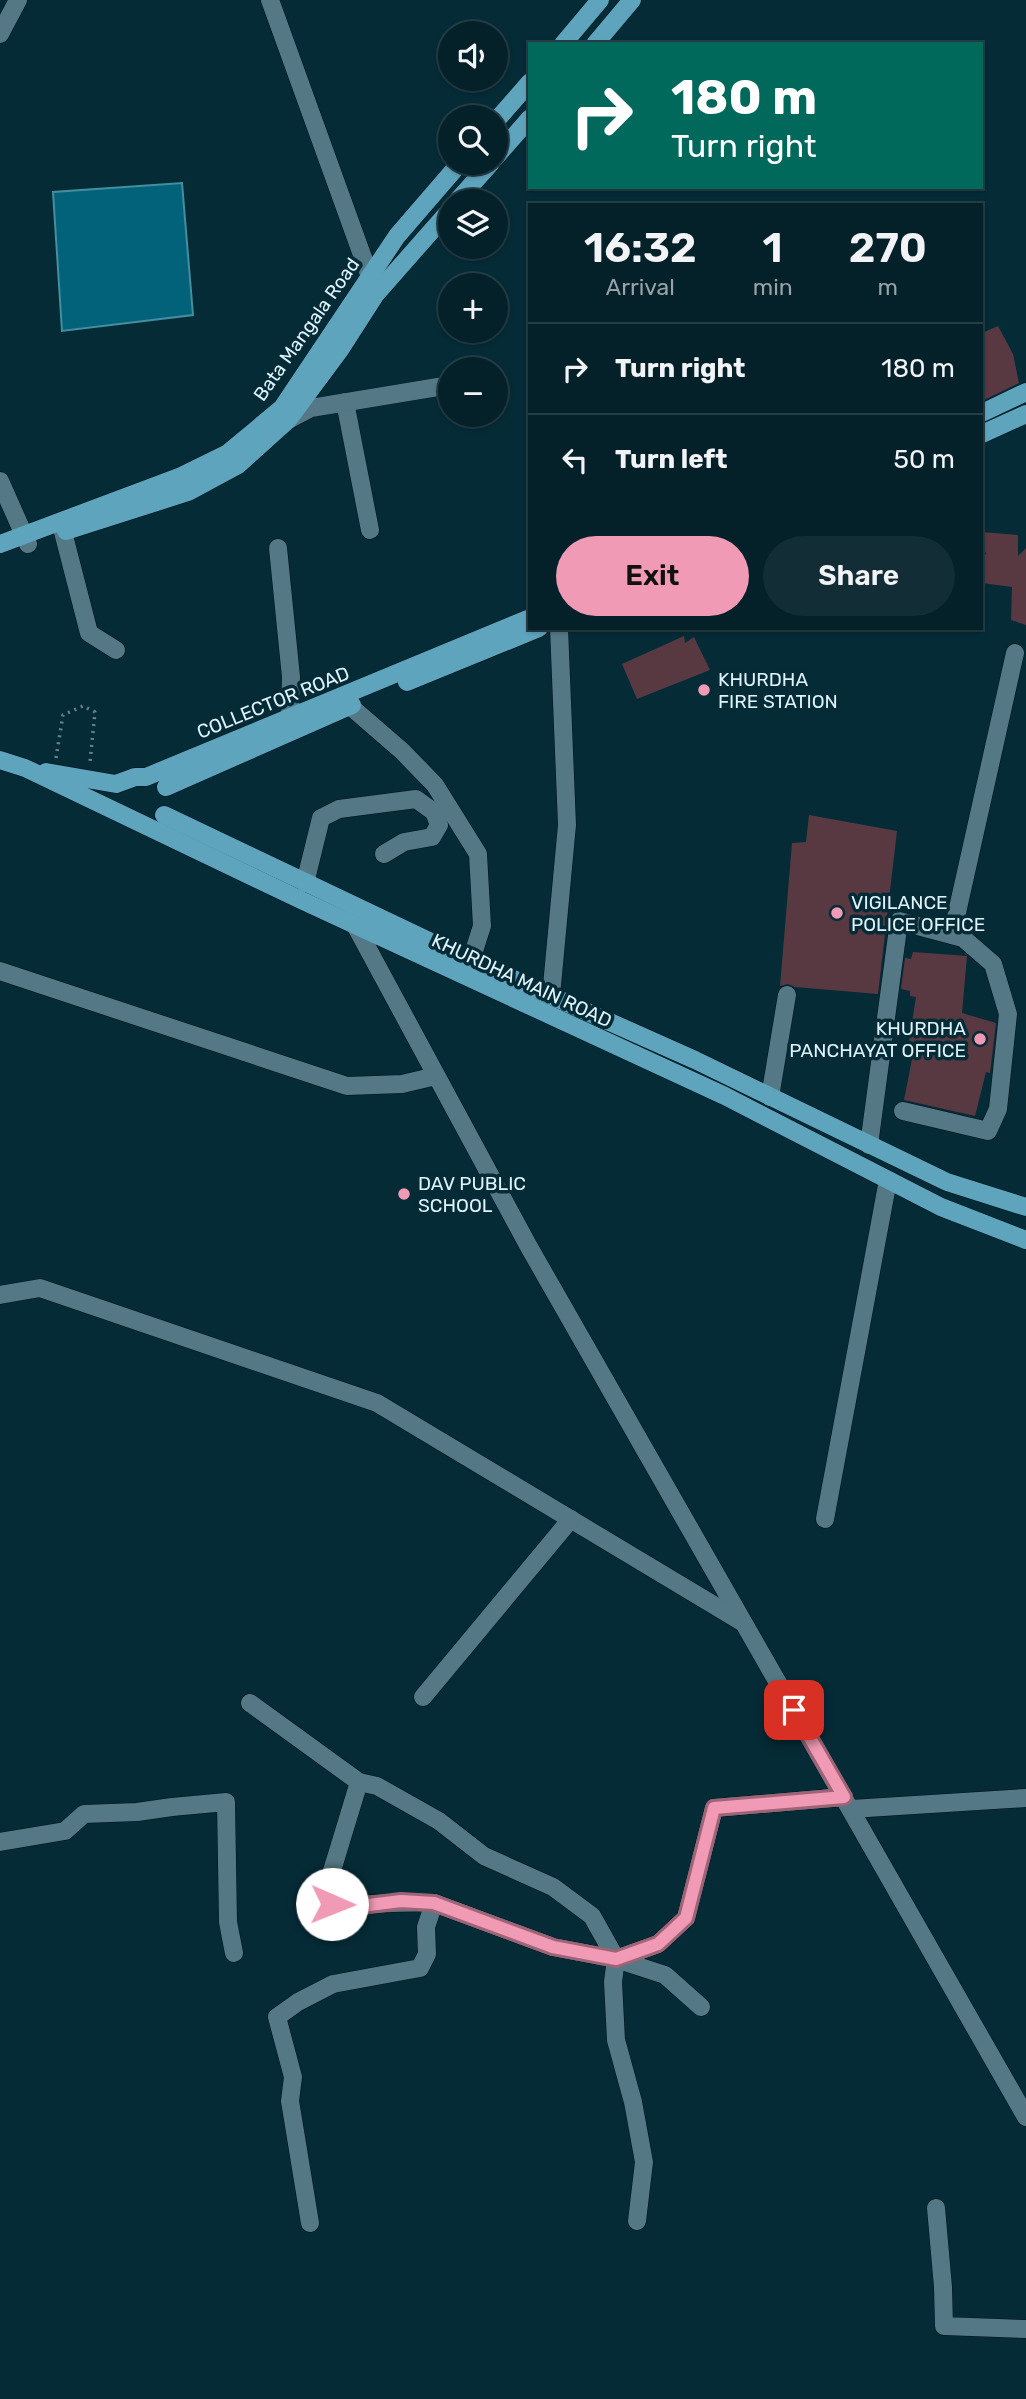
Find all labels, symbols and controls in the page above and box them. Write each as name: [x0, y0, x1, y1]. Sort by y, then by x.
map controls: [438, 21, 508, 427]
button: sound: [438, 21, 508, 91]
text: 180 m: [671, 68, 817, 126]
icon: right: [556, 70, 647, 161]
button: search: [438, 105, 508, 175]
text: Turn right: [671, 127, 816, 165]
button: layers: [438, 189, 508, 259]
text: 16:32: [584, 223, 697, 273]
text: 1: [763, 223, 783, 273]
text: 270: [849, 223, 927, 273]
street label: Bata Mangala Road: [248, 253, 364, 405]
button: +: [438, 273, 508, 343]
text: Arrival: [606, 273, 675, 301]
text: min: [753, 273, 793, 301]
text: m: [878, 273, 898, 301]
icon: right: [556, 350, 594, 388]
text: Turn right: [615, 353, 745, 384]
text: 180 m: [881, 353, 955, 384]
button: −: [438, 357, 508, 427]
icon: left: [556, 441, 594, 479]
text: Turn left: [615, 444, 727, 475]
text: 50 m: [894, 444, 955, 475]
button: Exit: [556, 536, 749, 616]
button: Share: [763, 536, 955, 616]
street label: COLLECTOR ROAD: [194, 661, 353, 744]
place label: KHURDHA FIRE STATION: [718, 668, 838, 713]
marker: KHURDHA FIRE STATION: [696, 682, 712, 698]
place label: VIGILANCE POLICE OFFICE: [851, 891, 985, 936]
marker: VIGILANCE POLICE OFFICE: [829, 905, 845, 921]
street label: KHURDHA MAIN ROAD: [428, 929, 615, 1032]
place label: KHURDHA PANCHAYAT OFFICE: [789, 1017, 966, 1062]
marker: KHURDHA PANCHAYAT OFFICE: [972, 1031, 988, 1047]
place label: DAV PUBLIC SCHOOL: [418, 1172, 526, 1217]
marker: DAV PUBLIC SCHOOL: [396, 1186, 412, 1202]
pin: [764, 1680, 824, 1740]
icon: arrive: [775, 1691, 813, 1729]
position arrow: [295, 1867, 369, 1941]

